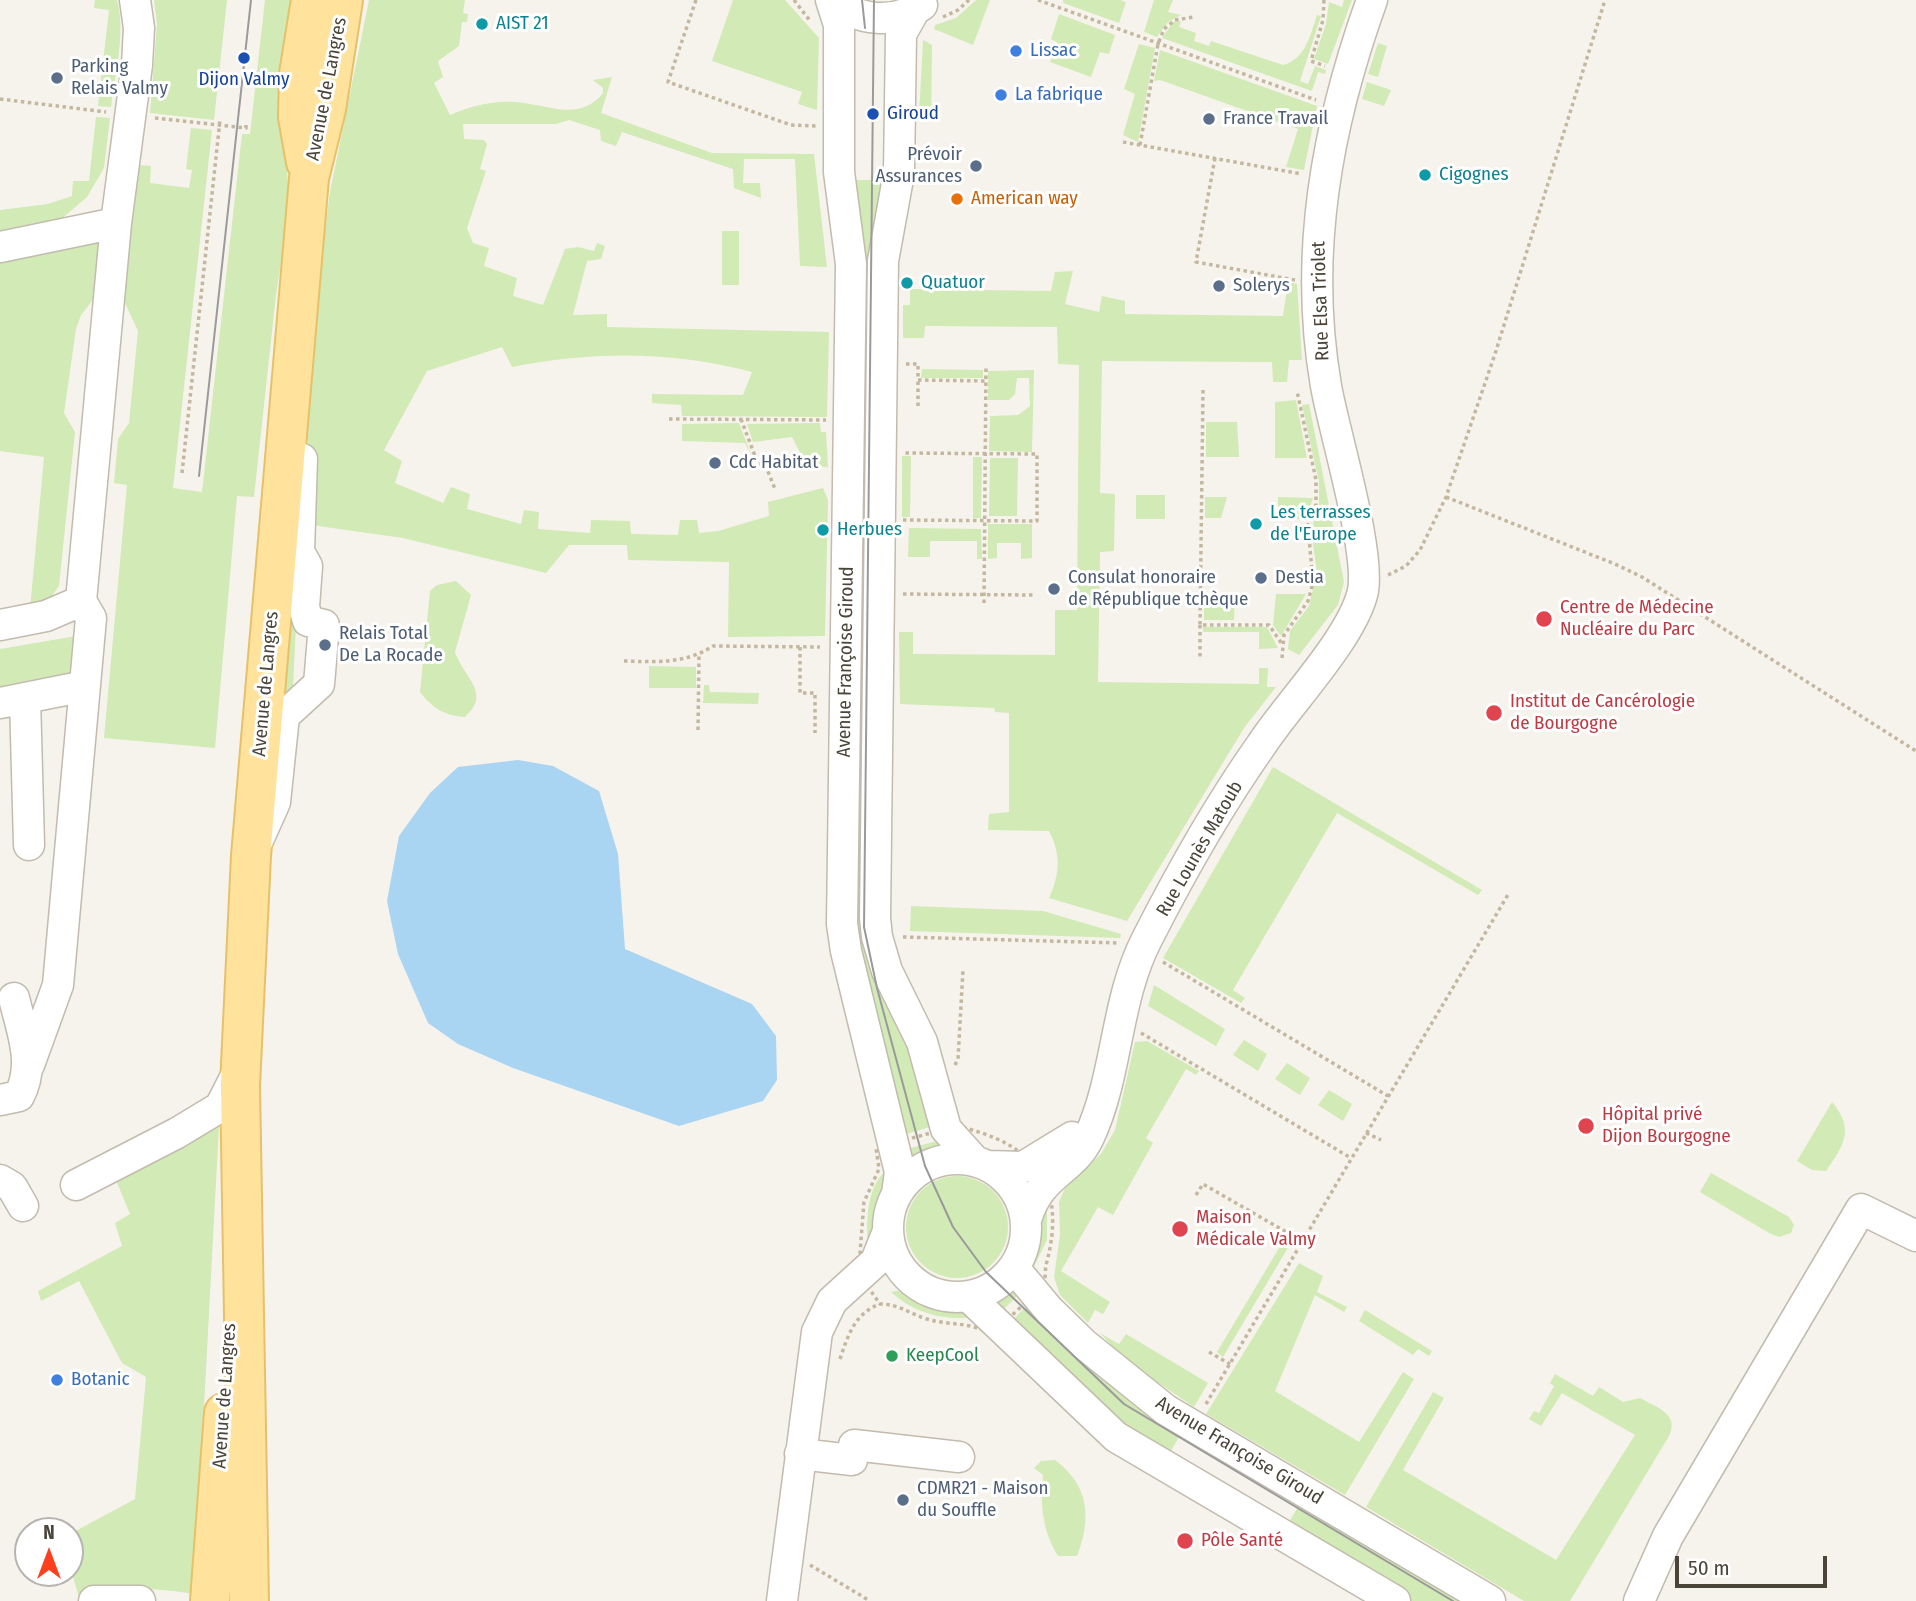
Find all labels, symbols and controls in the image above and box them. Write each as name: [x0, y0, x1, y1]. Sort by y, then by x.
place label: AIST 21: [496, 13, 549, 35]
street label: Avenue de Langres: [302, 15, 352, 163]
marker: AIST 21: [474, 16, 490, 32]
place label: Lissac: [1030, 40, 1077, 62]
marker: Lissac: [1008, 43, 1024, 59]
marker: Dijon Valmy: [236, 50, 252, 66]
place label: Parking Relais Valmy: [71, 56, 168, 100]
place label: Dijon Valmy: [198, 69, 290, 91]
marker: Parking Relais Valmy: [49, 70, 65, 86]
place label: La fabrique: [1015, 84, 1103, 106]
marker: La fabrique: [993, 87, 1009, 103]
place label: Giroud: [887, 103, 939, 125]
marker: Giroud: [865, 106, 881, 122]
place label: France Travail: [1223, 108, 1328, 130]
marker: France Travail: [1201, 111, 1217, 127]
place label: Prévoir Assurances: [875, 144, 962, 188]
marker: Prévoir Assurances: [968, 158, 984, 174]
place label: Cigognes: [1439, 164, 1509, 186]
marker: Cigognes: [1417, 167, 1433, 183]
place label: American way: [971, 188, 1078, 210]
marker: American way: [949, 191, 965, 207]
street label: Rue Elsa Triolet: [1308, 241, 1334, 361]
place label: Quatuor: [921, 272, 985, 294]
marker: Quatuor: [899, 275, 915, 291]
place label: Solerys: [1233, 275, 1290, 297]
marker: Solerys: [1211, 278, 1227, 294]
place label: Cdc Habitat: [729, 452, 818, 474]
marker: Cdc Habitat: [707, 455, 723, 471]
place label: Les terrasses de l'Europe: [1270, 502, 1371, 546]
marker: Les terrasses de l'Europe: [1248, 516, 1264, 532]
place label: Herbues: [837, 519, 902, 541]
marker: Herbues: [815, 522, 831, 538]
street label: Avenue Françoise Giroud: [833, 566, 859, 758]
place label: Consulat honoraire de République tchèque: [1068, 567, 1248, 611]
place label: Destia: [1275, 567, 1324, 589]
marker: Destia: [1253, 570, 1269, 586]
marker: Consulat honoraire de République tchèque: [1046, 581, 1062, 597]
place label: Centre de Médecine Nucléaire du Parc: [1560, 597, 1714, 641]
marker: Centre de Médecine Nucléaire du Parc: [1534, 609, 1554, 629]
street label: Avenue de Langres: [248, 610, 284, 758]
place label: Relais Total De La Rocade: [339, 623, 443, 667]
marker: Relais Total De La Rocade: [317, 637, 333, 653]
place label: Institut de Cancérologie de Bourgogne: [1510, 691, 1695, 735]
marker: Institut de Cancérologie de Bourgogne: [1484, 703, 1504, 723]
street label: Rue Lounès Matoub: [1152, 777, 1248, 921]
place label: Hôpital privé Dijon Bourgogne: [1602, 1104, 1731, 1148]
marker: Hôpital privé Dijon Bourgogne: [1576, 1116, 1596, 1136]
place label: Maison Médicale Valmy: [1196, 1207, 1316, 1251]
marker: Maison Médicale Valmy: [1170, 1219, 1190, 1239]
street label: Avenue de Langres: [209, 1323, 241, 1469]
place label: KeepCool: [906, 1345, 979, 1367]
marker: KeepCool: [884, 1348, 900, 1364]
place label: Botanic: [71, 1369, 130, 1391]
marker: Botanic: [49, 1372, 65, 1388]
street label: Avenue Françoise Giroud: [1151, 1392, 1327, 1510]
place label: CDMR21 - Maison du Souffle: [917, 1478, 1048, 1522]
marker: CDMR21 - Maison du Souffle: [895, 1492, 911, 1508]
north arrow: [14, 1517, 84, 1587]
text: N: [43, 1521, 55, 1544]
place label: Pôle Santé: [1201, 1530, 1283, 1552]
marker: Pôle Santé: [1175, 1531, 1195, 1551]
scale bar: [1678, 1542, 1830, 1586]
text: 50 m: [1688, 1555, 1730, 1581]

